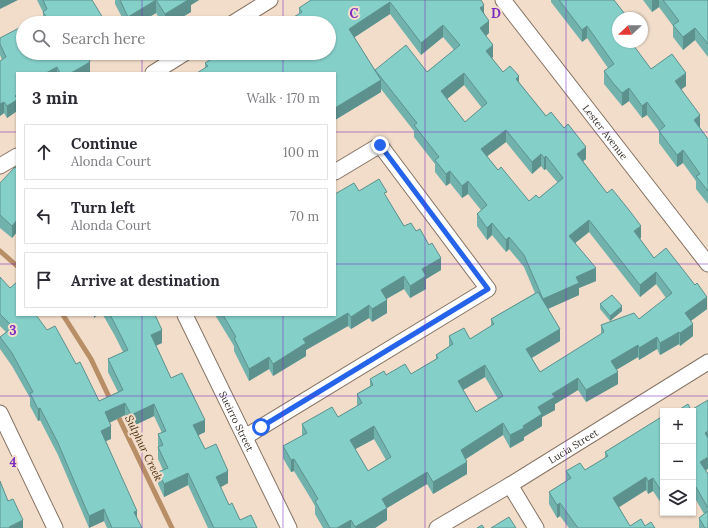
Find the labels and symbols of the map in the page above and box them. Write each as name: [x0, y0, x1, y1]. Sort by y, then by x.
text: C: [350, 5, 359, 22]
text: D: [491, 5, 501, 22]
north arrow: [612, 12, 648, 48]
street label: Lester Avenue: [580, 102, 631, 163]
route end: [371, 136, 389, 154]
text: 3: [9, 322, 17, 339]
street label: Sueirro Street: [216, 389, 257, 454]
water label: Sulphur Creek: [122, 413, 166, 483]
route start: [252, 418, 270, 436]
street label: Lucia Street: [546, 426, 601, 467]
text: 4: [9, 454, 17, 471]

